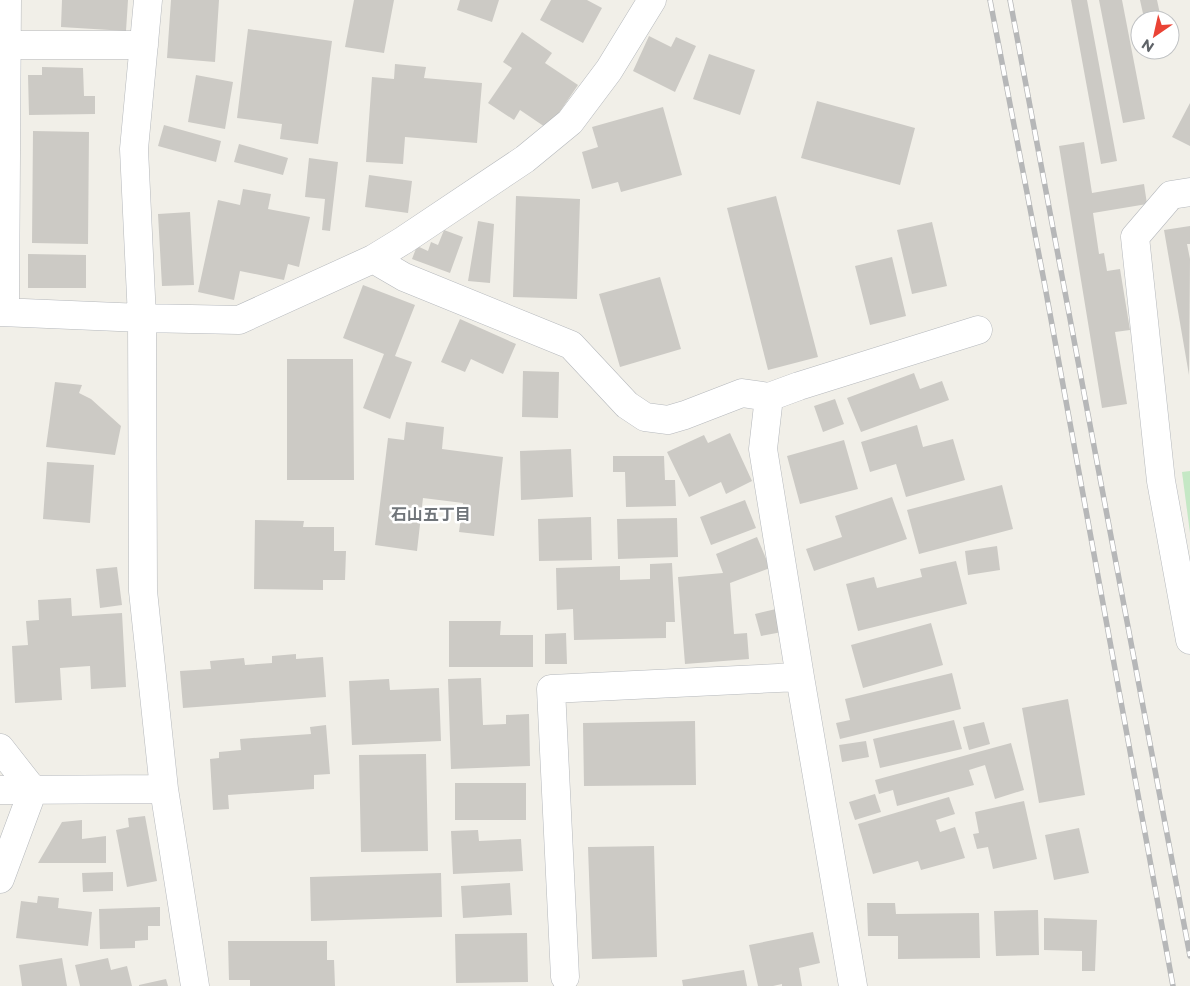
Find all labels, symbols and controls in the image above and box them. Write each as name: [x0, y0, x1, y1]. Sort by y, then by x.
north arrow: [1130, 10, 1180, 60]
text: N: [1138, 35, 1157, 56]
district label: 石山五丁目: [391, 505, 471, 524]

